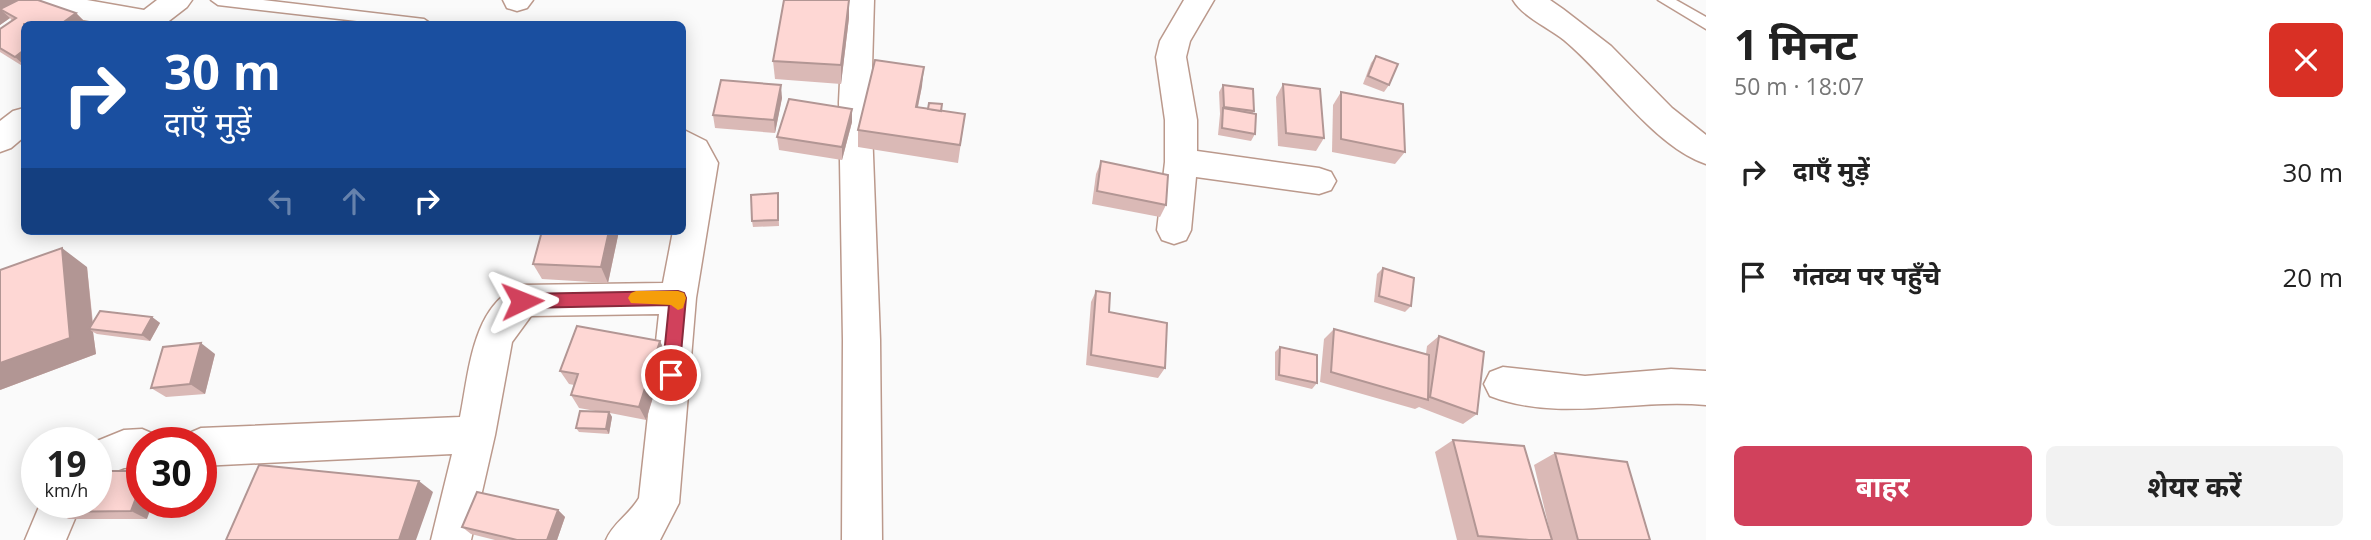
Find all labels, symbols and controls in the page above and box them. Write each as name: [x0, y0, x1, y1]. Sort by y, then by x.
text: 1 मिनट: [1734, 15, 1857, 72]
button: close: [2269, 23, 2343, 97]
text: 30 m: [164, 38, 281, 104]
icon: right: [49, 49, 140, 140]
text: 50 m · 18:07: [1734, 70, 1864, 102]
text: दाएँ मुड़ें: [164, 101, 252, 144]
text: दाएँ मुड़ें: [1793, 152, 1870, 188]
icon: right: [1734, 153, 1772, 191]
text: 30 m: [2282, 154, 2343, 190]
icon: left: [262, 182, 300, 220]
icon: ahead: [335, 182, 373, 220]
icon: right: [408, 182, 446, 220]
text: गंतव्य पर पहुँचे: [1793, 257, 1940, 293]
icon: arrive: [1734, 258, 1772, 296]
text: 20 m: [2282, 259, 2343, 295]
position arrow: [485, 264, 559, 338]
pin: [641, 345, 701, 405]
icon: arrive: [652, 356, 690, 394]
speed limit sign: 30: [126, 427, 217, 518]
text: 19: [46, 440, 87, 487]
button: बाहर: [1734, 446, 2032, 526]
button: शेयर करें: [2046, 446, 2343, 526]
text: km/h: [45, 478, 88, 502]

